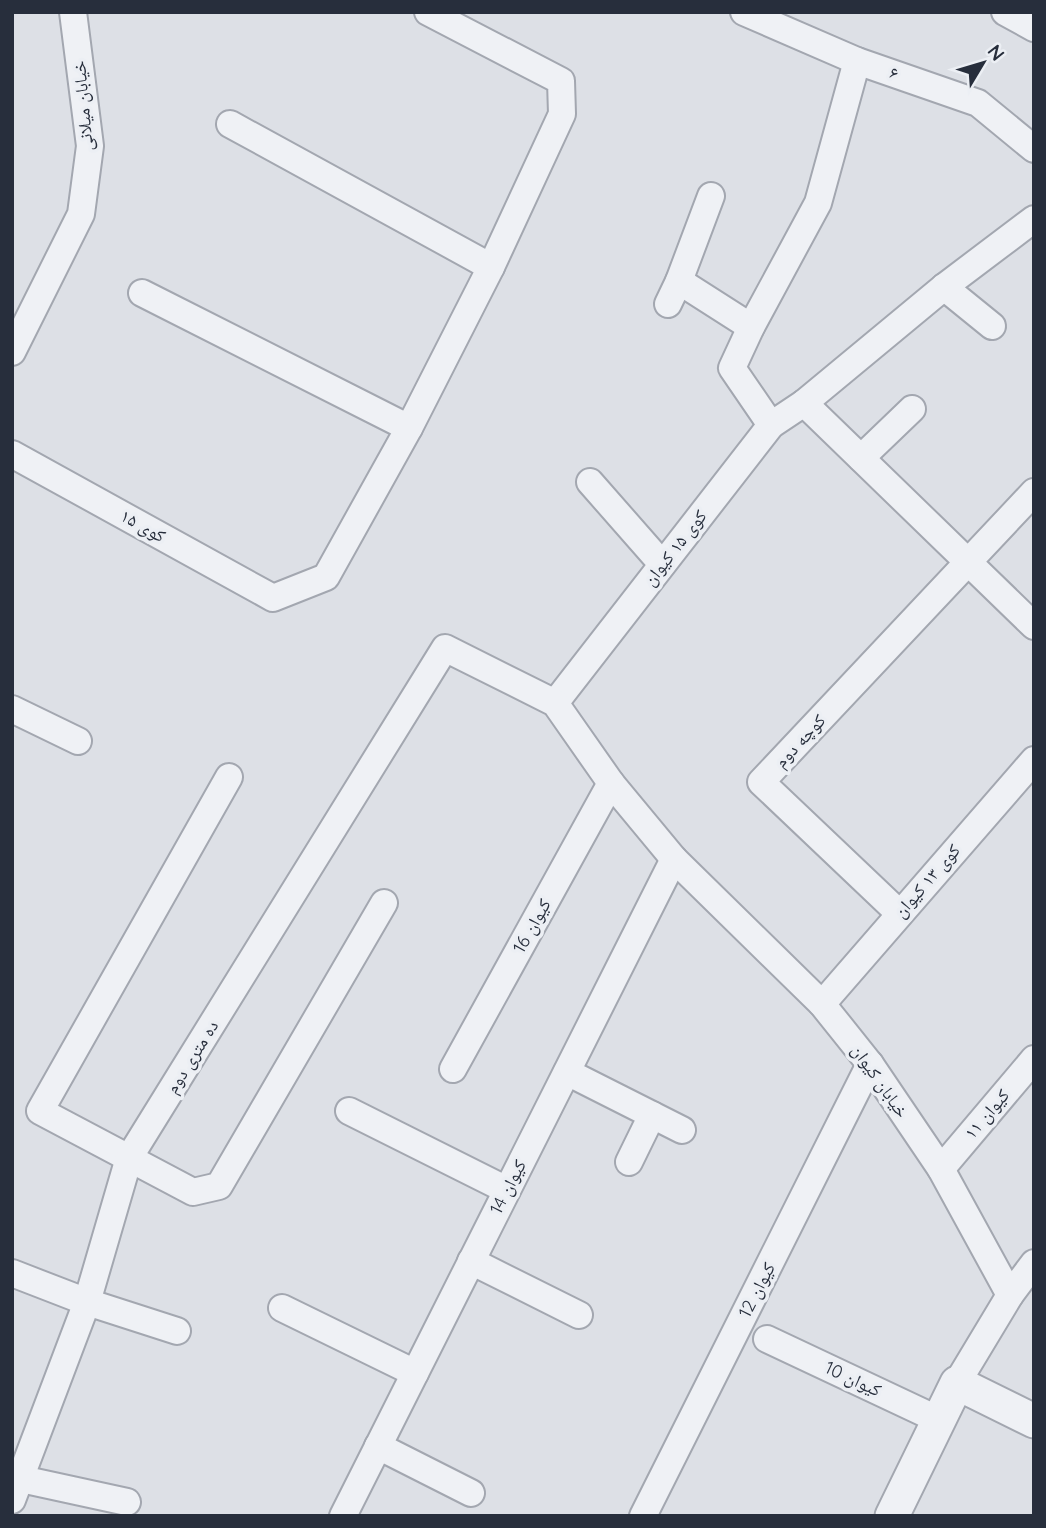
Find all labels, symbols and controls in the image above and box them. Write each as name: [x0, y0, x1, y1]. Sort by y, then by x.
north arrow: [948, 28, 1018, 98]
text: N: [983, 40, 1010, 65]
street label: خیابان میلانی: [67, 60, 98, 152]
street label: ۶: [887, 60, 902, 85]
street label: کوی ۱۵: [117, 504, 170, 548]
street label: کوی ۱۵ کیوان: [638, 505, 712, 590]
street label: کوچه دوم: [769, 709, 831, 773]
street label: کوی ۱۳ کیوان: [888, 839, 965, 922]
street label: کیوان 16: [507, 894, 556, 957]
street label: ده متری دوم: [160, 1016, 224, 1098]
street label: خیابان کیوان: [847, 1039, 914, 1122]
street label: کیوان ۱۱: [959, 1084, 1015, 1143]
street label: کیوان 14: [484, 1155, 531, 1218]
street label: کیوان 12: [733, 1258, 780, 1321]
street label: کیوان 10: [821, 1356, 886, 1402]

